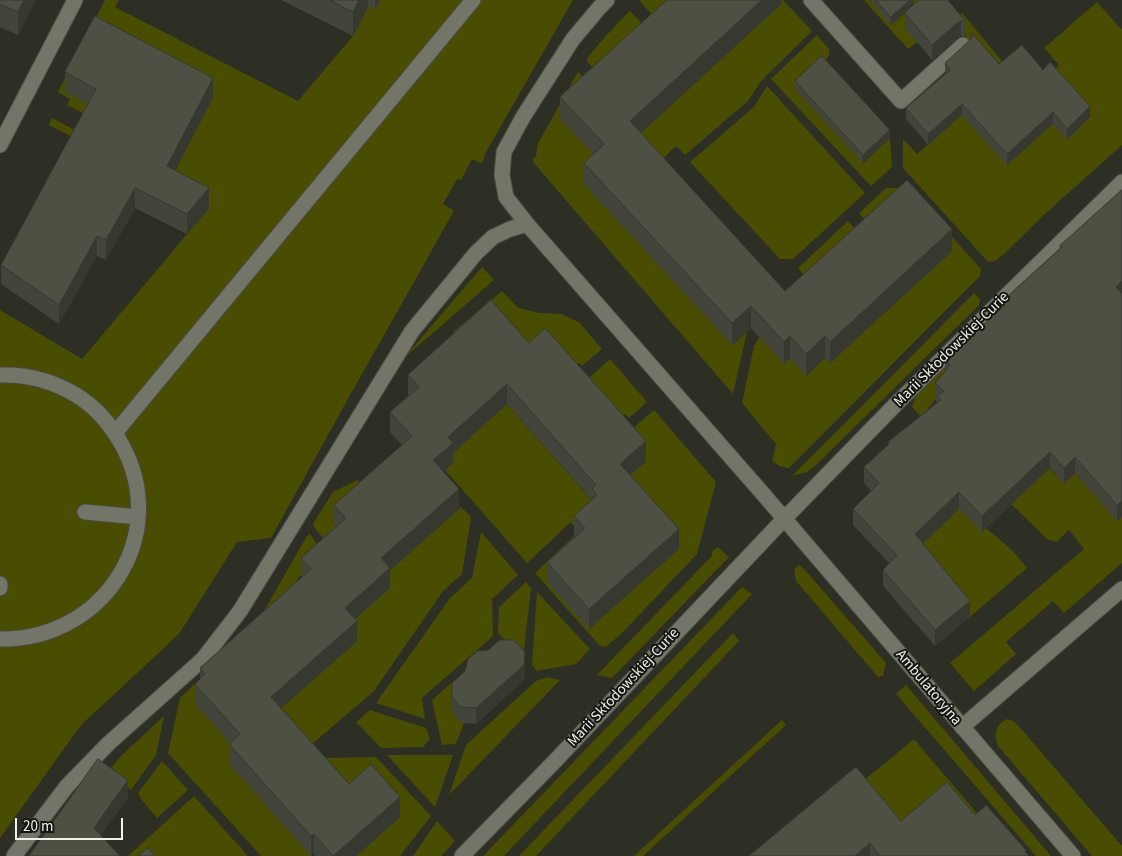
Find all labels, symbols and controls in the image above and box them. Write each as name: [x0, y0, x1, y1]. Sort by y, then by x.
street label: Marii Skłodowskiej-Curie: [891, 289, 1013, 411]
street label: Marii Skłodowskiej-Curie: [564, 625, 684, 751]
street label: Ambulatoryjna: [891, 647, 965, 729]
scale bar: [18, 808, 125, 840]
text: 20 m: [23, 816, 53, 837]

